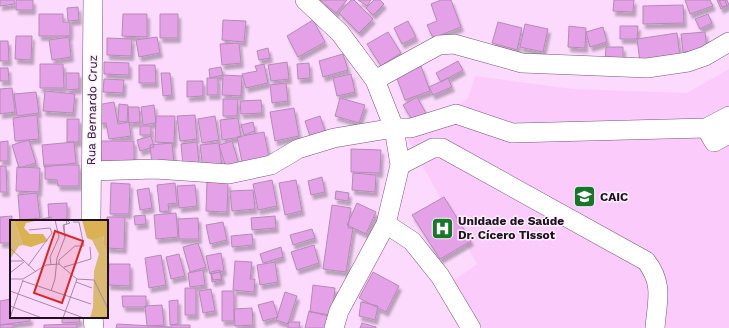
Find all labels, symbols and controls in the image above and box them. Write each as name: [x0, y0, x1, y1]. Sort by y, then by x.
street label: Rua Bernardo Cruz: [84, 55, 100, 165]
school or university icon: CAIC: [571, 184, 597, 210]
place label: CAIC: [600, 190, 628, 204]
place label: Unidade de Saúde Dr. Cícero Tissot: [458, 214, 564, 242]
hospital icon: Unidade de Saúde Dr. Cícero Tissot: [429, 215, 455, 241]
inset map: [10, 220, 108, 318]

